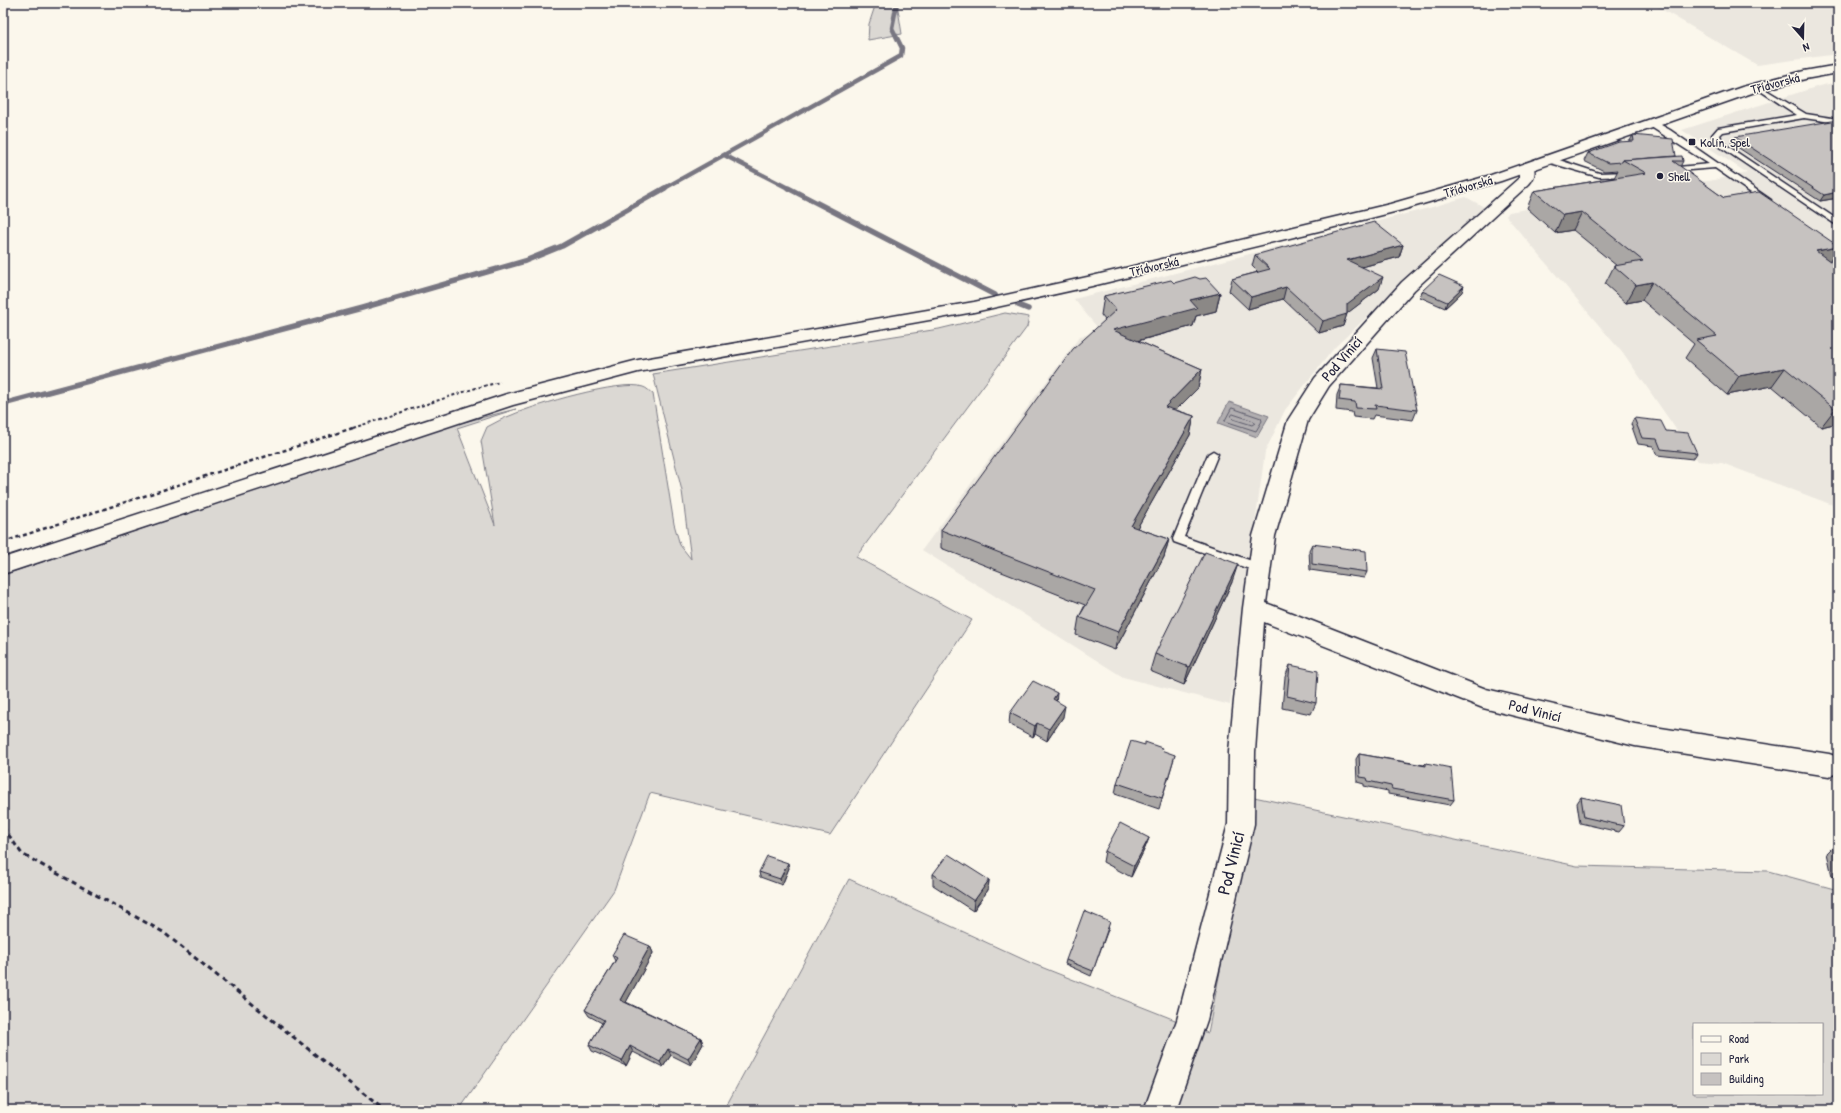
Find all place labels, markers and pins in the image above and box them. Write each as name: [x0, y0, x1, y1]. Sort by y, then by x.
place label: Kolín, Spel: [1700, 133, 1751, 151]
marker: Kolín, Spel: [1687, 137, 1697, 147]
place label: Shell: [1668, 167, 1691, 185]
marker: Shell: [1655, 171, 1665, 181]

